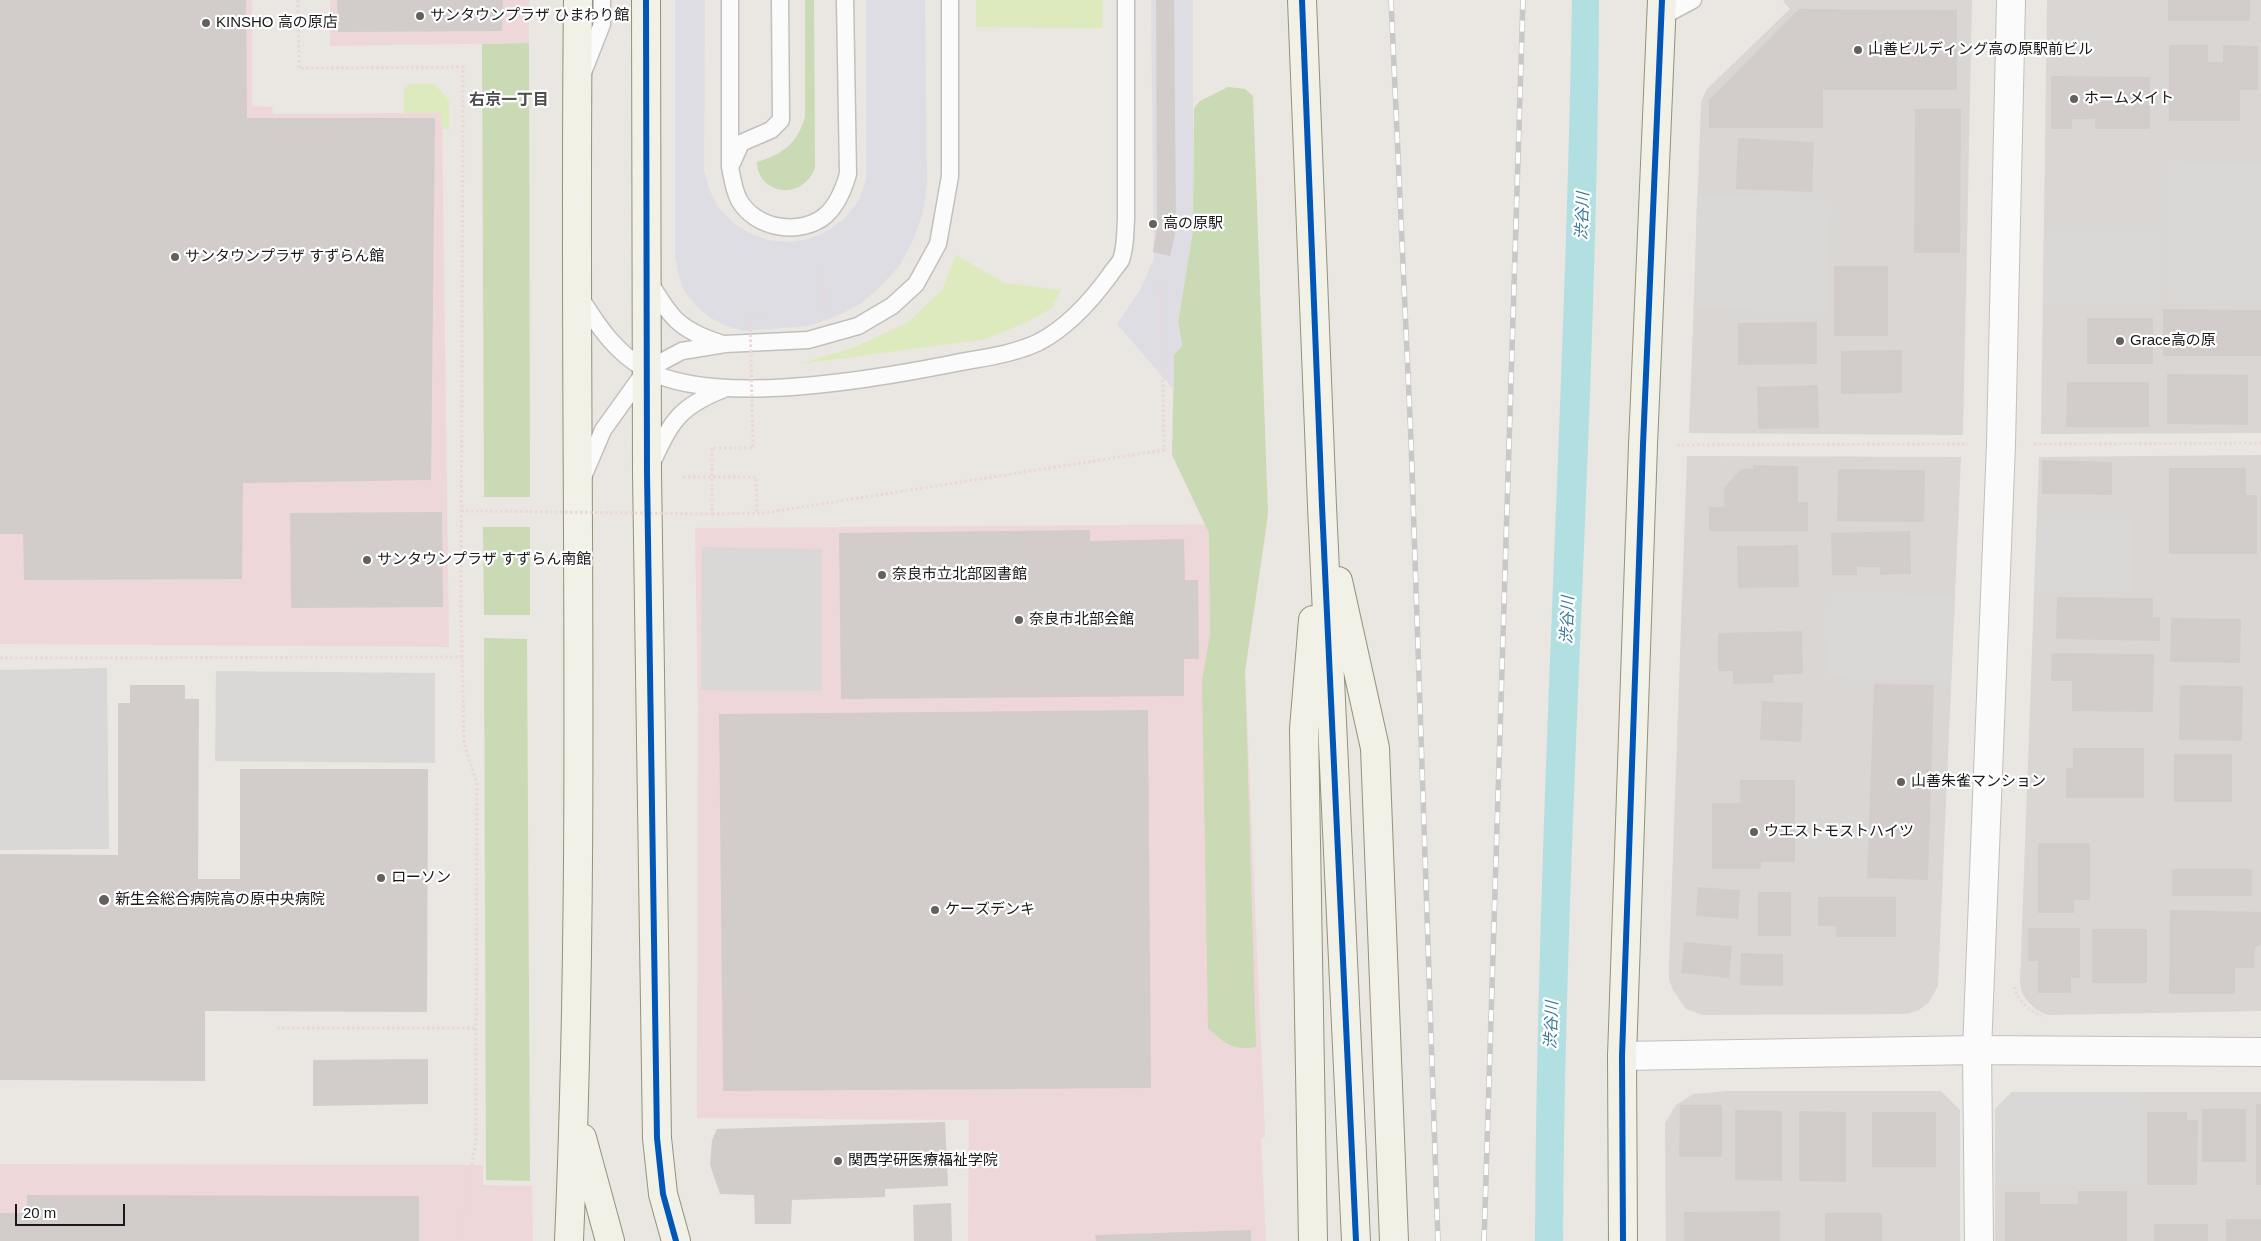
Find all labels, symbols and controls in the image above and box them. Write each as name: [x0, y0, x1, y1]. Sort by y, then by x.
place label: サンタウンプラザ ひまわり館: [430, 7, 629, 25]
marker: サンタウンプラザ ひまわり館: [414, 10, 426, 22]
place label: KINSHO 高の原店: [216, 14, 338, 32]
marker: KINSHO 高の原店: [200, 17, 212, 29]
place label: 山善ビルディング高の原駅前ビル: [1868, 41, 2093, 59]
marker: 山善ビルディング高の原駅前ビル: [1852, 44, 1864, 56]
place label: ホームメイト: [2084, 90, 2174, 108]
district label: 右京一丁目: [469, 91, 549, 111]
marker: ホームメイト: [2068, 93, 2080, 105]
water label: 渋谷川: [1573, 192, 1593, 240]
place label: 高の原駅: [1163, 215, 1223, 233]
marker: 高の原駅: [1147, 218, 1159, 230]
place label: サンタウンプラザ すずらん館: [185, 248, 384, 266]
marker: サンタウンプラザ すずらん館: [169, 251, 181, 263]
place label: Grace高の原: [2130, 332, 2216, 350]
marker: Grace高の原: [2114, 335, 2126, 347]
place label: サンタウンプラザ すずらん南館: [377, 551, 591, 569]
marker: サンタウンプラザ すずらん南館: [361, 554, 373, 566]
place label: 奈良市立北部図書館: [892, 566, 1027, 584]
marker: 奈良市立北部図書館: [876, 569, 888, 581]
water label: 渋谷川: [1558, 596, 1578, 644]
place label: 奈良市北部会館: [1029, 611, 1134, 629]
marker: 奈良市北部会館: [1013, 614, 1025, 626]
place label: 山善朱雀マンション: [1911, 773, 2046, 791]
marker: 山善朱雀マンション: [1895, 776, 1907, 788]
place label: ウエストモストハイツ: [1764, 823, 1914, 841]
marker: ウエストモストハイツ: [1748, 826, 1760, 838]
place label: ローソン: [391, 869, 451, 887]
marker: ローソン: [375, 872, 387, 884]
place label: 新生会総合病院高の原中央病院: [115, 891, 325, 909]
marker: 新生会総合病院高の原中央病院: [97, 893, 111, 907]
place label: ケーズデンキ: [945, 901, 1035, 919]
marker: ケーズデンキ: [929, 904, 941, 916]
water label: 渋谷川: [1542, 1001, 1562, 1049]
place label: 関西学研医療福祉学院: [848, 1152, 998, 1170]
marker: 関西学研医療福祉学院: [832, 1155, 844, 1167]
scale bar: [18, 1194, 128, 1226]
text: 20 m: [23, 1204, 56, 1221]

